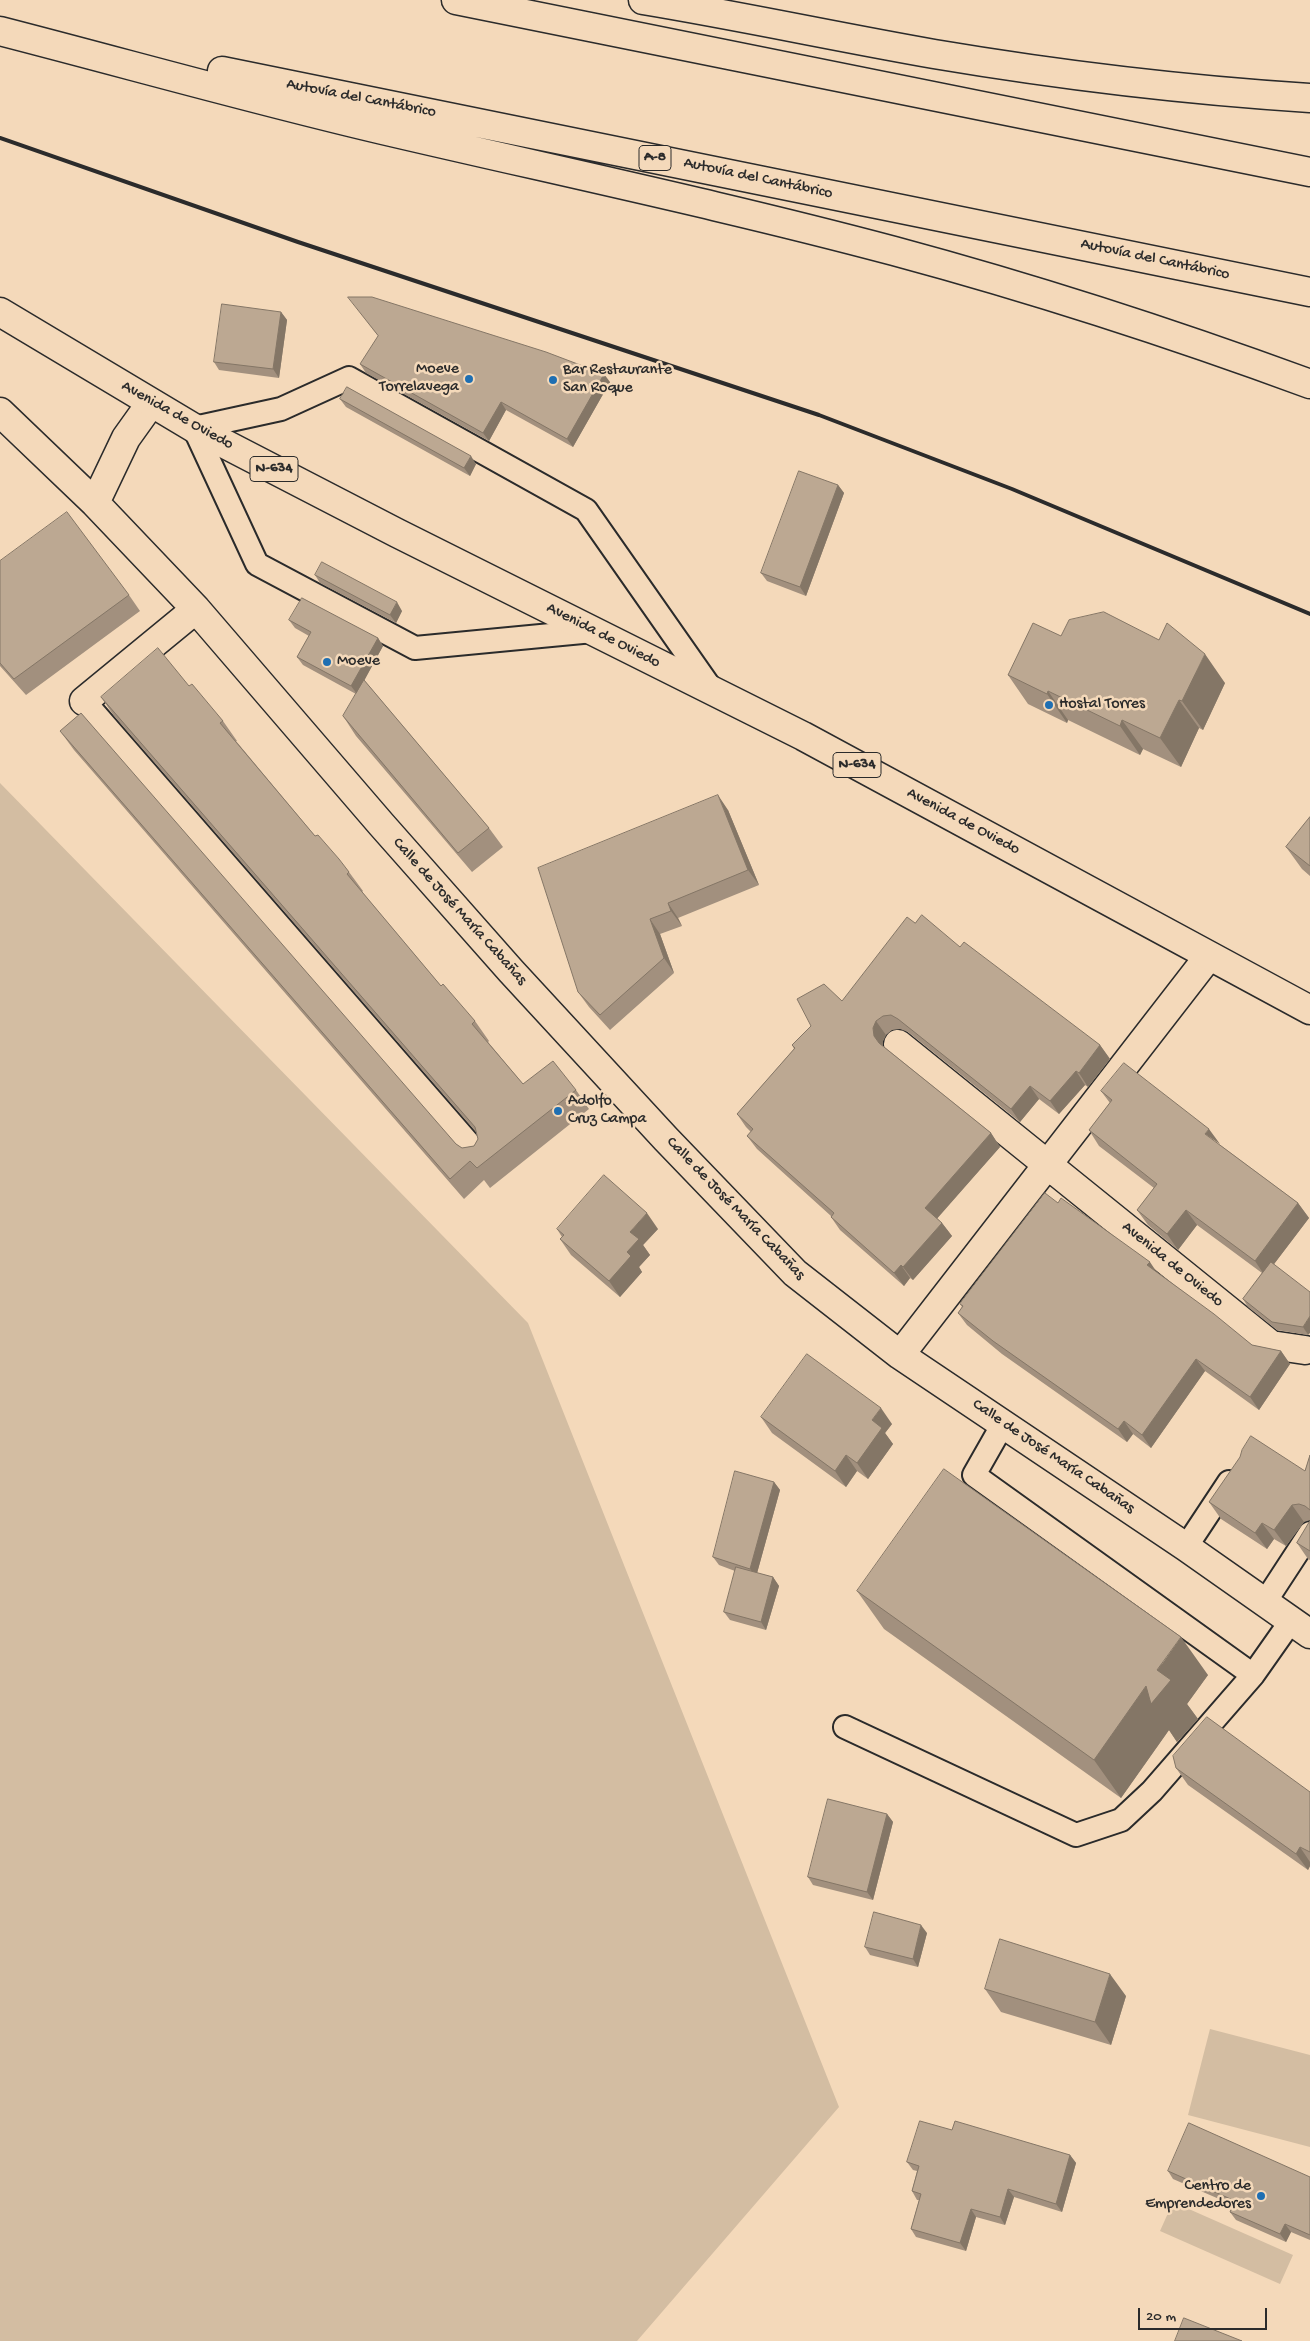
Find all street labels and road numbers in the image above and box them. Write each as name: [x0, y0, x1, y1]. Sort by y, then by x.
street label: Autovía del Cantábrico: [285, 75, 437, 123]
road number: A-8: [639, 146, 671, 170]
street label: Autovía del Cantábrico: [682, 154, 834, 204]
street label: Autovía del Cantábrico: [1079, 235, 1231, 285]
street label: Avenida de Oviedo: [118, 377, 236, 455]
road number: N-634: [250, 456, 298, 482]
street label: Avenida de Oviedo: [543, 599, 663, 673]
road number: N-634: [833, 752, 881, 778]
street label: Avenida de Oviedo: [903, 784, 1023, 860]
street label: Calle de José María Cabañas: [388, 834, 530, 990]
street label: Calle de José María Cabañas: [661, 1133, 809, 1285]
street label: Avenida de Oviedo: [1117, 1218, 1227, 1312]
street label: Calle de José María Cabañas: [968, 1395, 1138, 1519]

